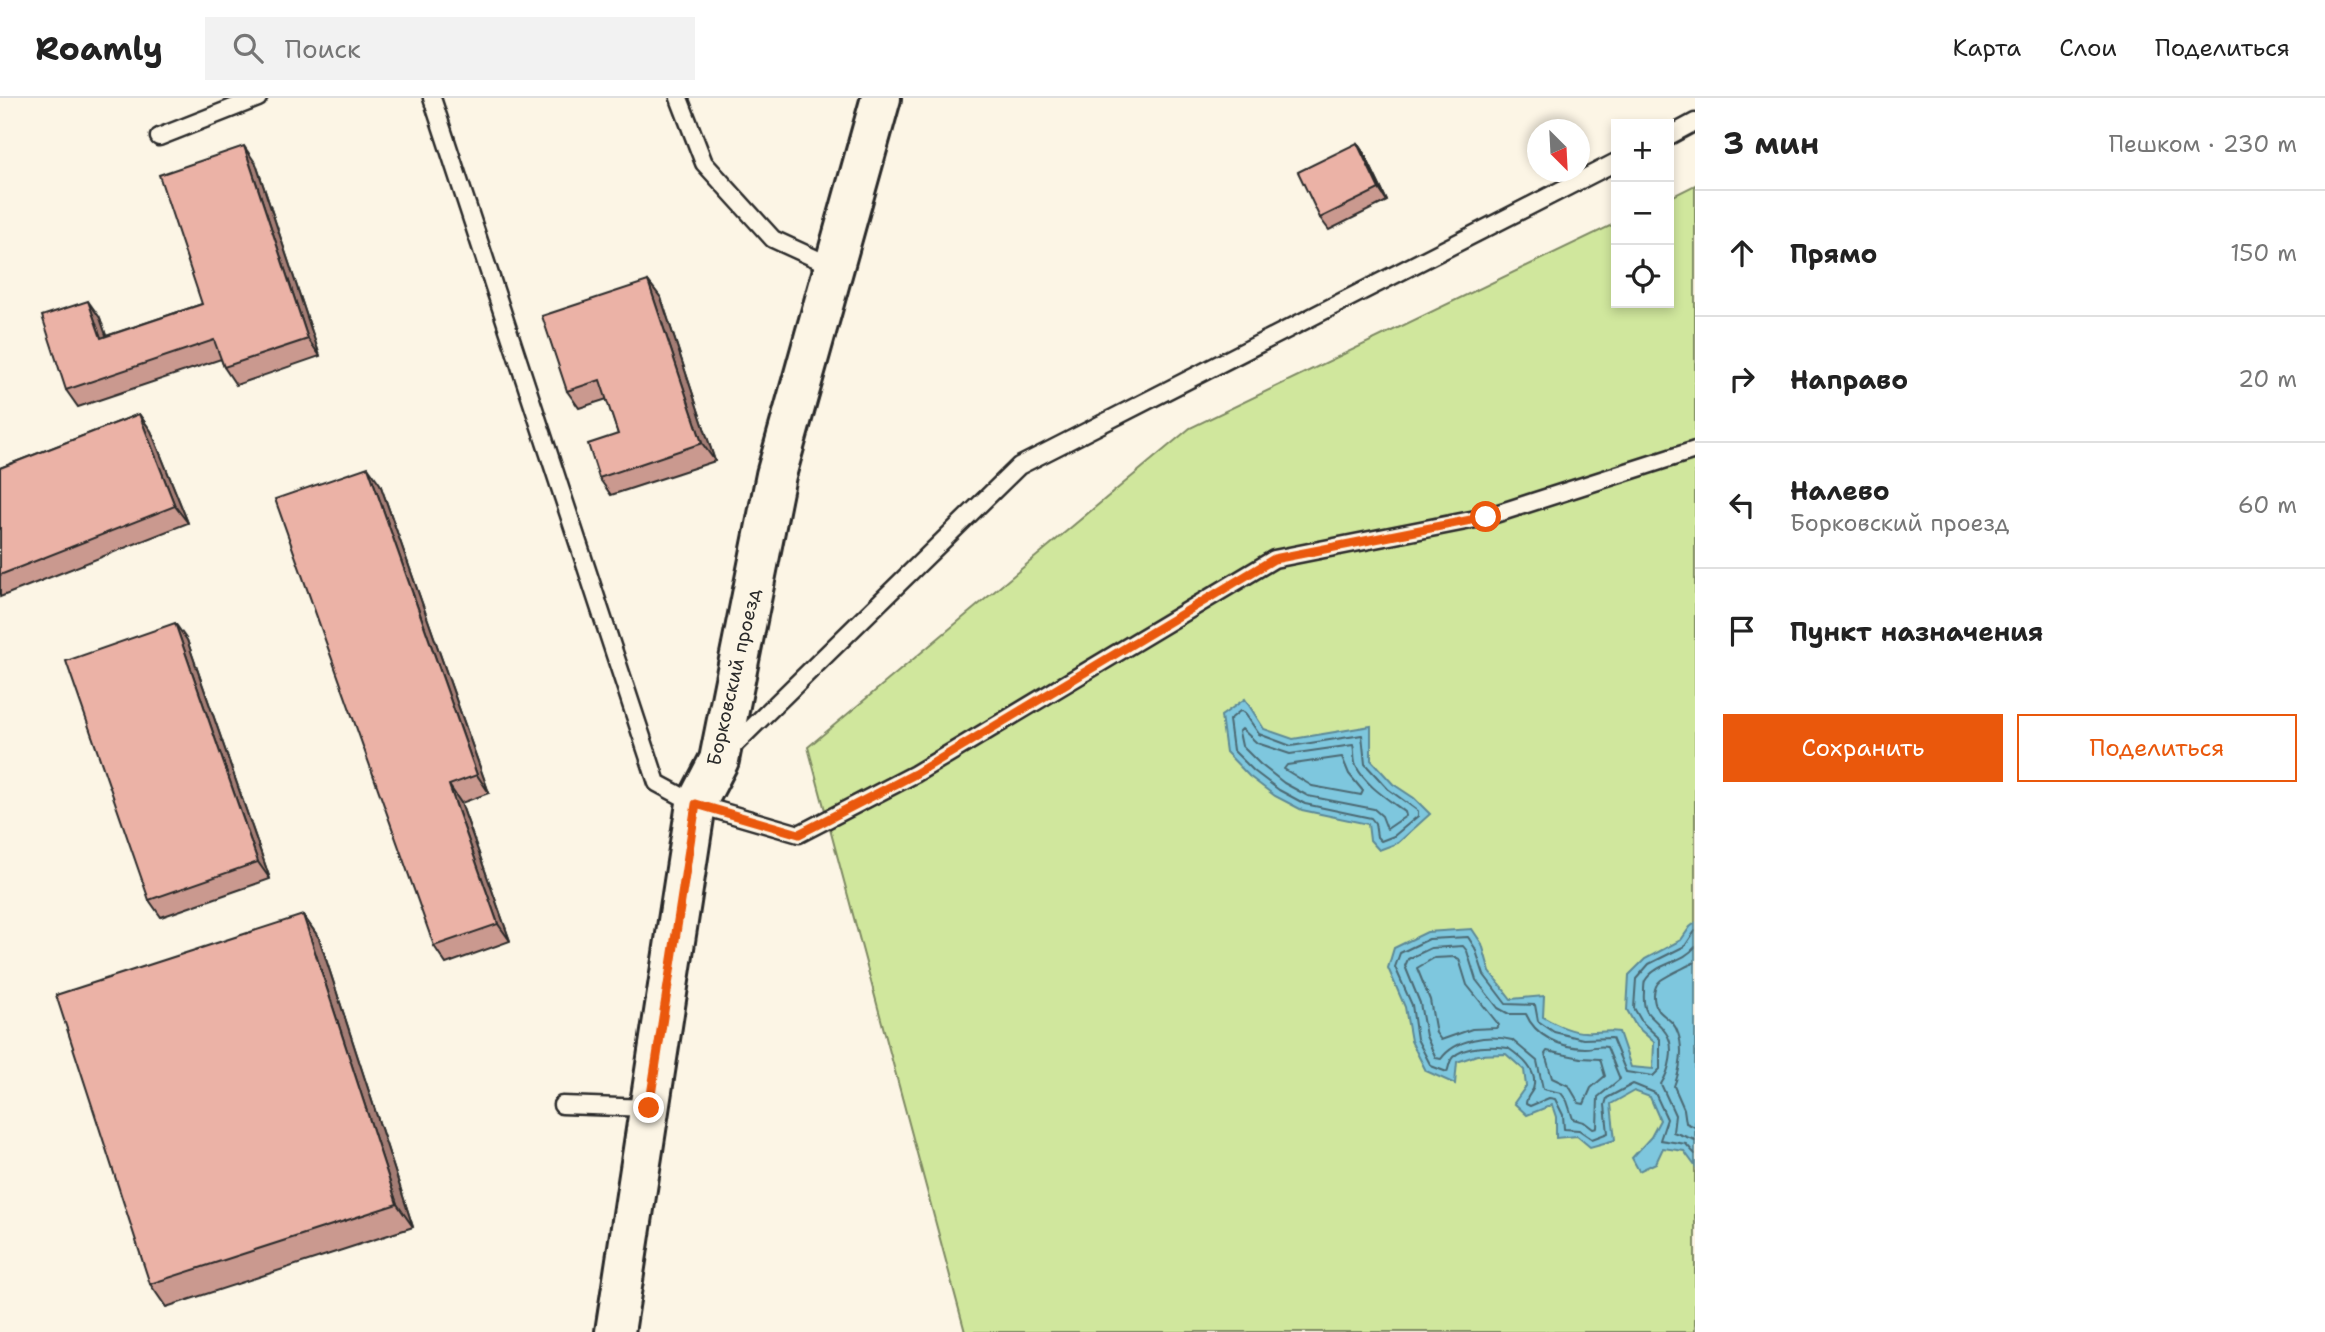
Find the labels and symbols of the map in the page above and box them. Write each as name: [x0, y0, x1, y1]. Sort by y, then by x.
north arrow: [1527, 119, 1590, 182]
route start: [1470, 501, 1501, 532]
street label: Борковский проезд: [701, 586, 766, 768]
route end: [633, 1092, 664, 1123]

